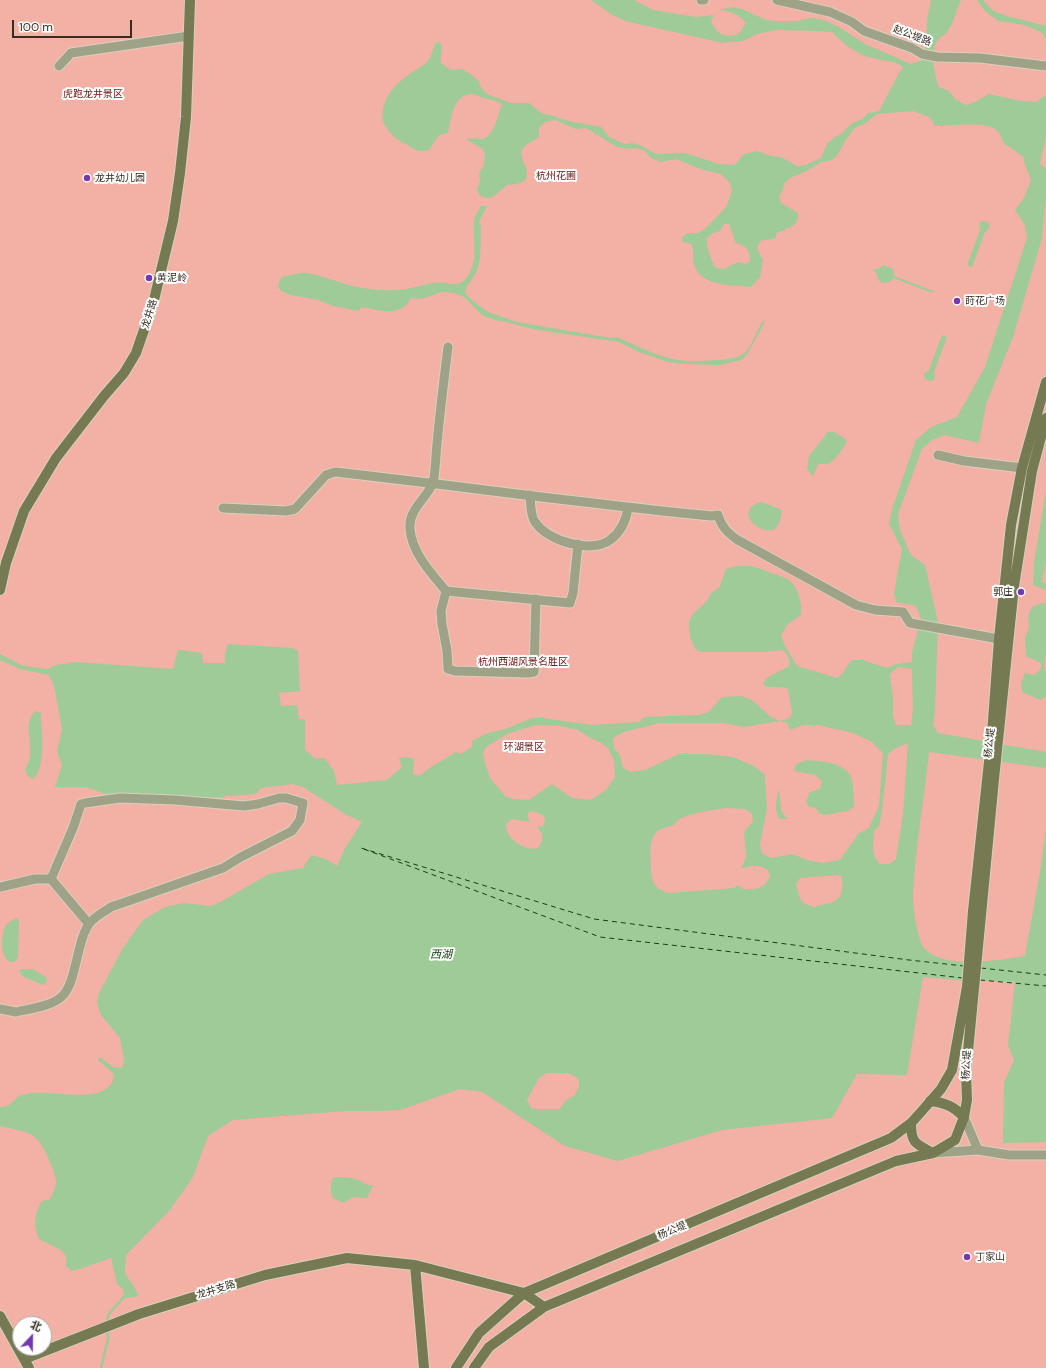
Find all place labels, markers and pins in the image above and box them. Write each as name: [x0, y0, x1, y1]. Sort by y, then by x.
place label: 龙井幼儿园: [95, 172, 145, 184]
marker: 龙井幼儿园: [82, 173, 92, 183]
place label: 黄泥岭: [157, 272, 187, 284]
marker: 黄泥岭: [144, 273, 154, 283]
place label: 莳花广场: [965, 295, 1005, 307]
marker: 莳花广场: [952, 296, 962, 306]
place label: 郭庄: [993, 586, 1013, 598]
marker: 郭庄: [1016, 587, 1026, 597]
place label: 丁家山: [975, 1251, 1005, 1263]
marker: 丁家山: [962, 1252, 972, 1262]

